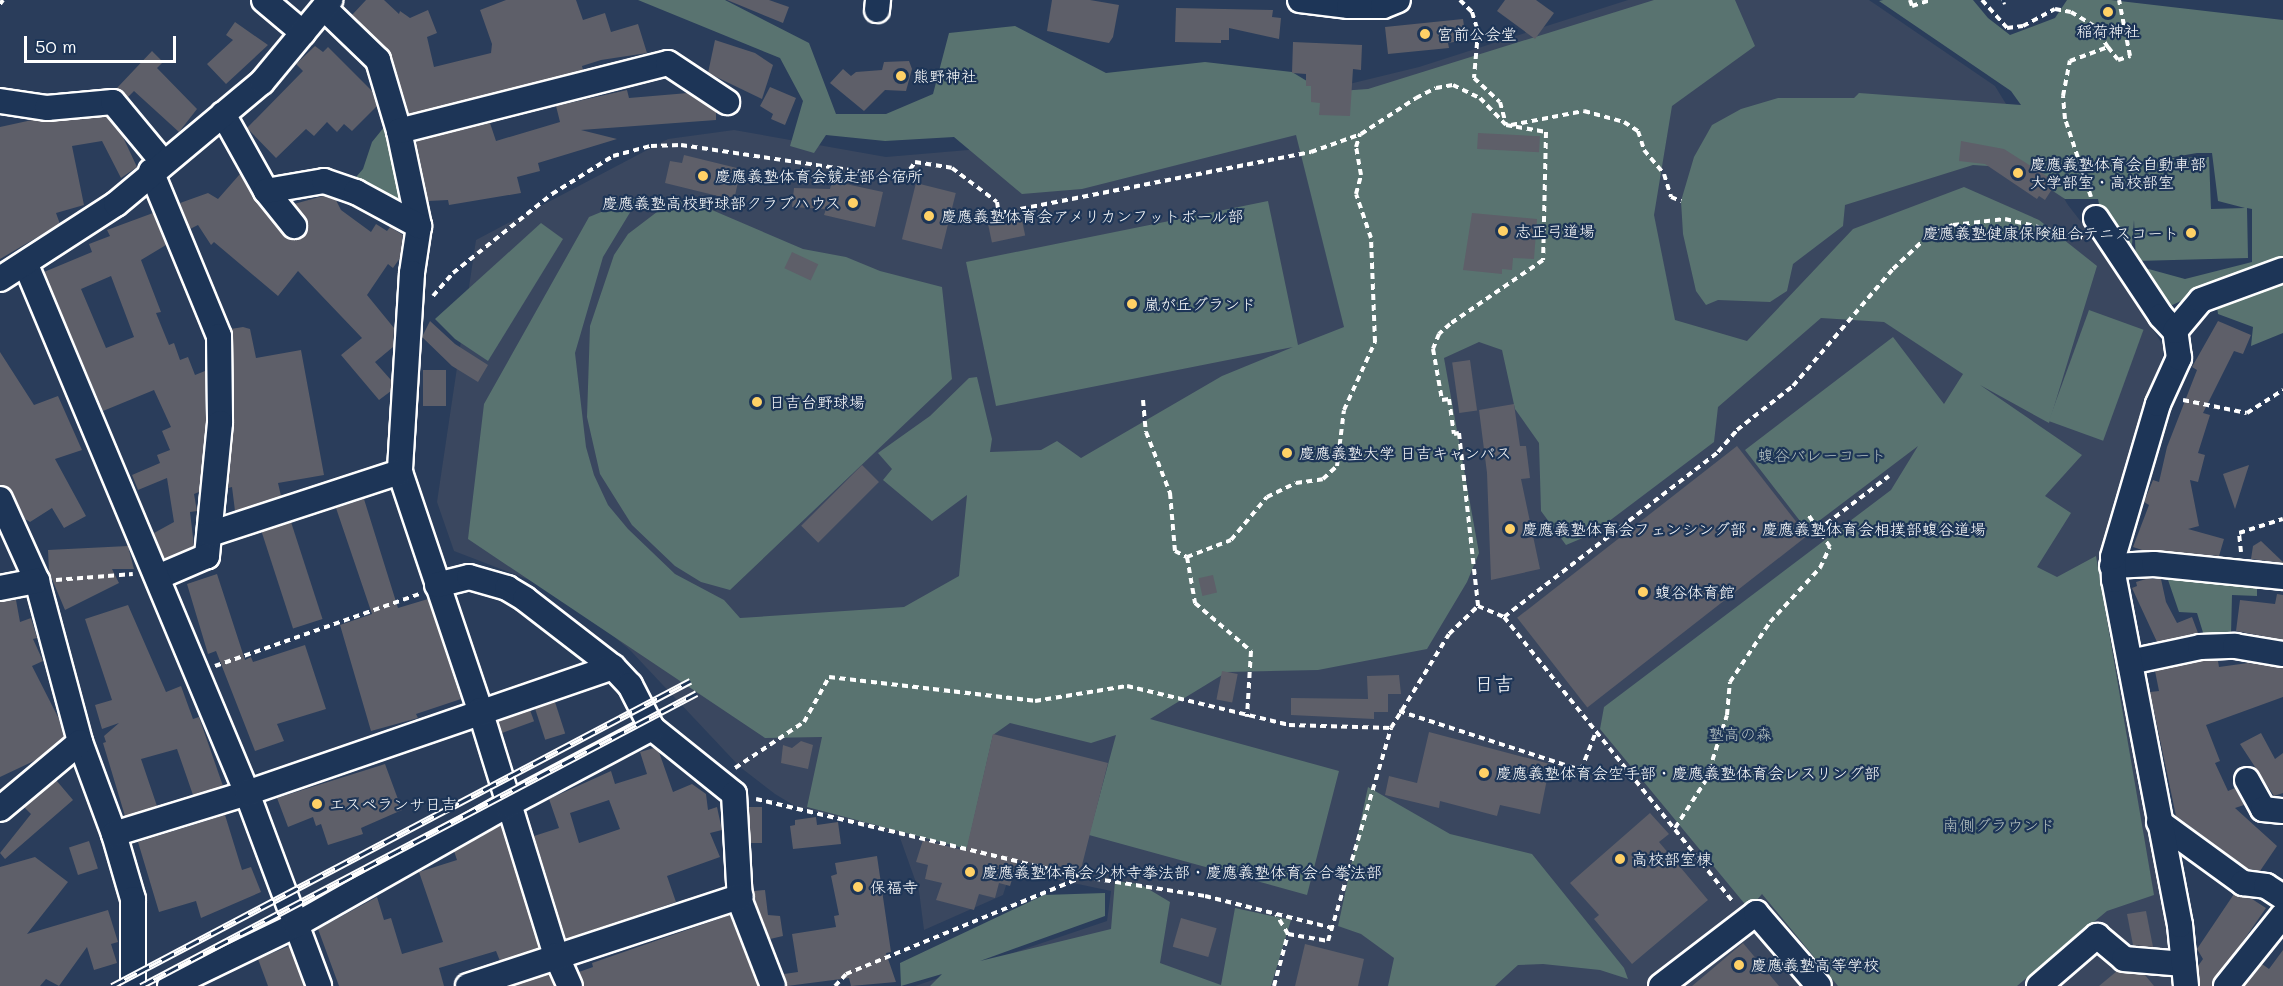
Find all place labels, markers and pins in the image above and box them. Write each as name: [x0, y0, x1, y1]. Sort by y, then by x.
marker: 稲荷神社: [2101, 5, 2115, 19]
place label: 稲荷神社: [2076, 21, 2140, 41]
place label: 宮前公会堂: [1437, 24, 1517, 44]
marker: 宮前公会堂: [1418, 27, 1432, 41]
place label: 熊野神社: [913, 66, 977, 86]
marker: 熊野神社: [894, 69, 908, 83]
place label: 慶應義塾体育会自動車部 大学部室・高校部室: [2030, 154, 2206, 192]
place label: 慶應義塾体育会競走部合宿所: [715, 166, 923, 186]
marker: 慶應義塾体育会自動車部 大学部室・高校部室: [2011, 166, 2025, 180]
marker: 慶應義塾体育会競走部合宿所: [696, 169, 710, 183]
place label: 慶應義塾高校野球部クラブハウス: [601, 193, 841, 213]
marker: 慶應義塾高校野球部クラブハウス: [846, 196, 860, 210]
place label: 慶應義塾体育会アメリカンフットボール部: [941, 206, 1245, 226]
marker: 慶應義塾体育会アメリカンフットボール部: [922, 209, 936, 223]
place label: 志正弓道場: [1515, 221, 1595, 241]
place label: 慶應義塾健康保険組合テニスコート: [1923, 223, 2179, 243]
marker: 志正弓道場: [1496, 224, 1510, 238]
marker: 慶應義塾健康保険組合テニスコート: [2184, 226, 2198, 240]
place label: 嵐が丘グランド: [1144, 294, 1256, 314]
marker: 嵐が丘グランド: [1125, 297, 1139, 311]
place label: 日吉台野球場: [769, 392, 865, 412]
marker: 日吉台野球場: [750, 395, 764, 409]
place label: 慶應義塾大学 日吉キャンパス: [1299, 443, 1512, 463]
marker: 慶應義塾大学 日吉キャンパス: [1280, 446, 1294, 460]
place label: 慶應義塾体育会フェンシング部・慶應義塾体育会相撲部蝮谷道場: [1522, 519, 1986, 539]
marker: 慶應義塾体育会フェンシング部・慶應義塾体育会相撲部蝮谷道場: [1503, 522, 1517, 536]
place label: 蝮谷体育館: [1655, 582, 1735, 602]
marker: 蝮谷体育館: [1636, 585, 1650, 599]
place label: 慶應義塾体育会空手部・慶應義塾体育会レスリング部: [1496, 763, 1880, 783]
marker: 慶應義塾体育会空手部・慶應義塾体育会レスリング部: [1477, 766, 1491, 780]
place label: エスペランサ日吉: [329, 794, 457, 814]
marker: エスペランサ日吉: [310, 797, 324, 811]
place label: 高校部室棟: [1632, 849, 1712, 869]
marker: 高校部室棟: [1613, 852, 1627, 866]
place label: 慶應義塾体育会少林寺拳法部・慶應義塾体育会合拳法部: [982, 862, 1382, 882]
marker: 慶應義塾体育会少林寺拳法部・慶應義塾体育会合拳法部: [963, 865, 977, 879]
place label: 保福寺: [870, 877, 918, 897]
marker: 保福寺: [851, 880, 865, 894]
place label: 慶應義塾高等学校: [1751, 955, 1879, 975]
marker: 慶應義塾高等学校: [1732, 958, 1746, 972]

